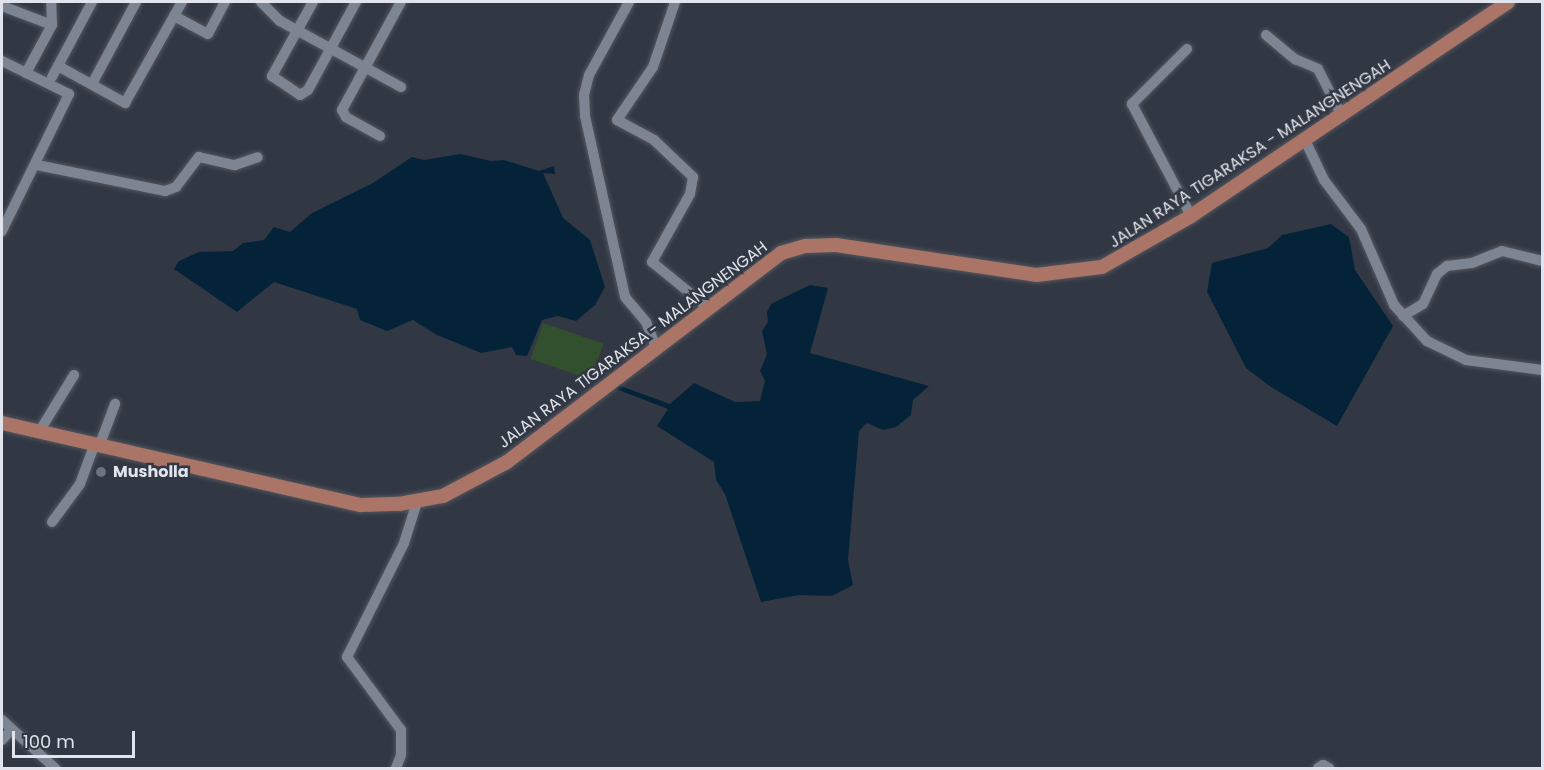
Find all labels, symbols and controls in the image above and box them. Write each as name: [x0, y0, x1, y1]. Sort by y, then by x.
street label: JALAN RAYA TIGARAKSA - MALANGNENGAH: [1106, 56, 1394, 252]
street label: JALAN RAYA TIGARAKSA - MALANGNENGAH: [495, 237, 771, 453]
place label: Musholla: [113, 462, 189, 482]
marker: Musholla: [94, 465, 108, 479]
scale bar: [15, 719, 138, 757]
text: 100 m: [23, 729, 75, 754]

